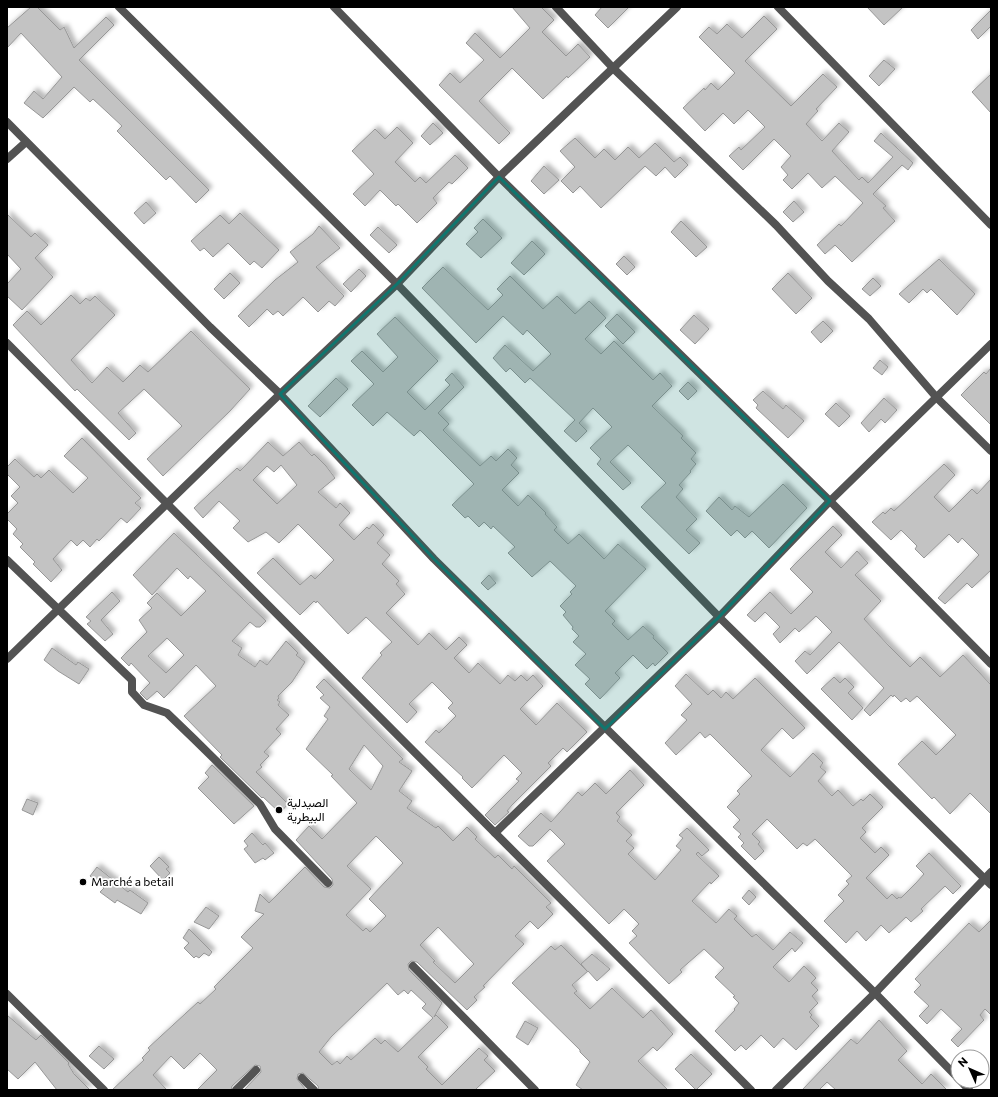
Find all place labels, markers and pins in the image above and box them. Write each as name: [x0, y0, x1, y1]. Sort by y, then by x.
place label: الصيدلية البيطرية: [287, 795, 328, 825]
marker: الصيدلية البيطرية: [274, 805, 284, 815]
place label: Marché a betail: [91, 874, 174, 888]
marker: Marché a betail: [78, 877, 88, 887]

